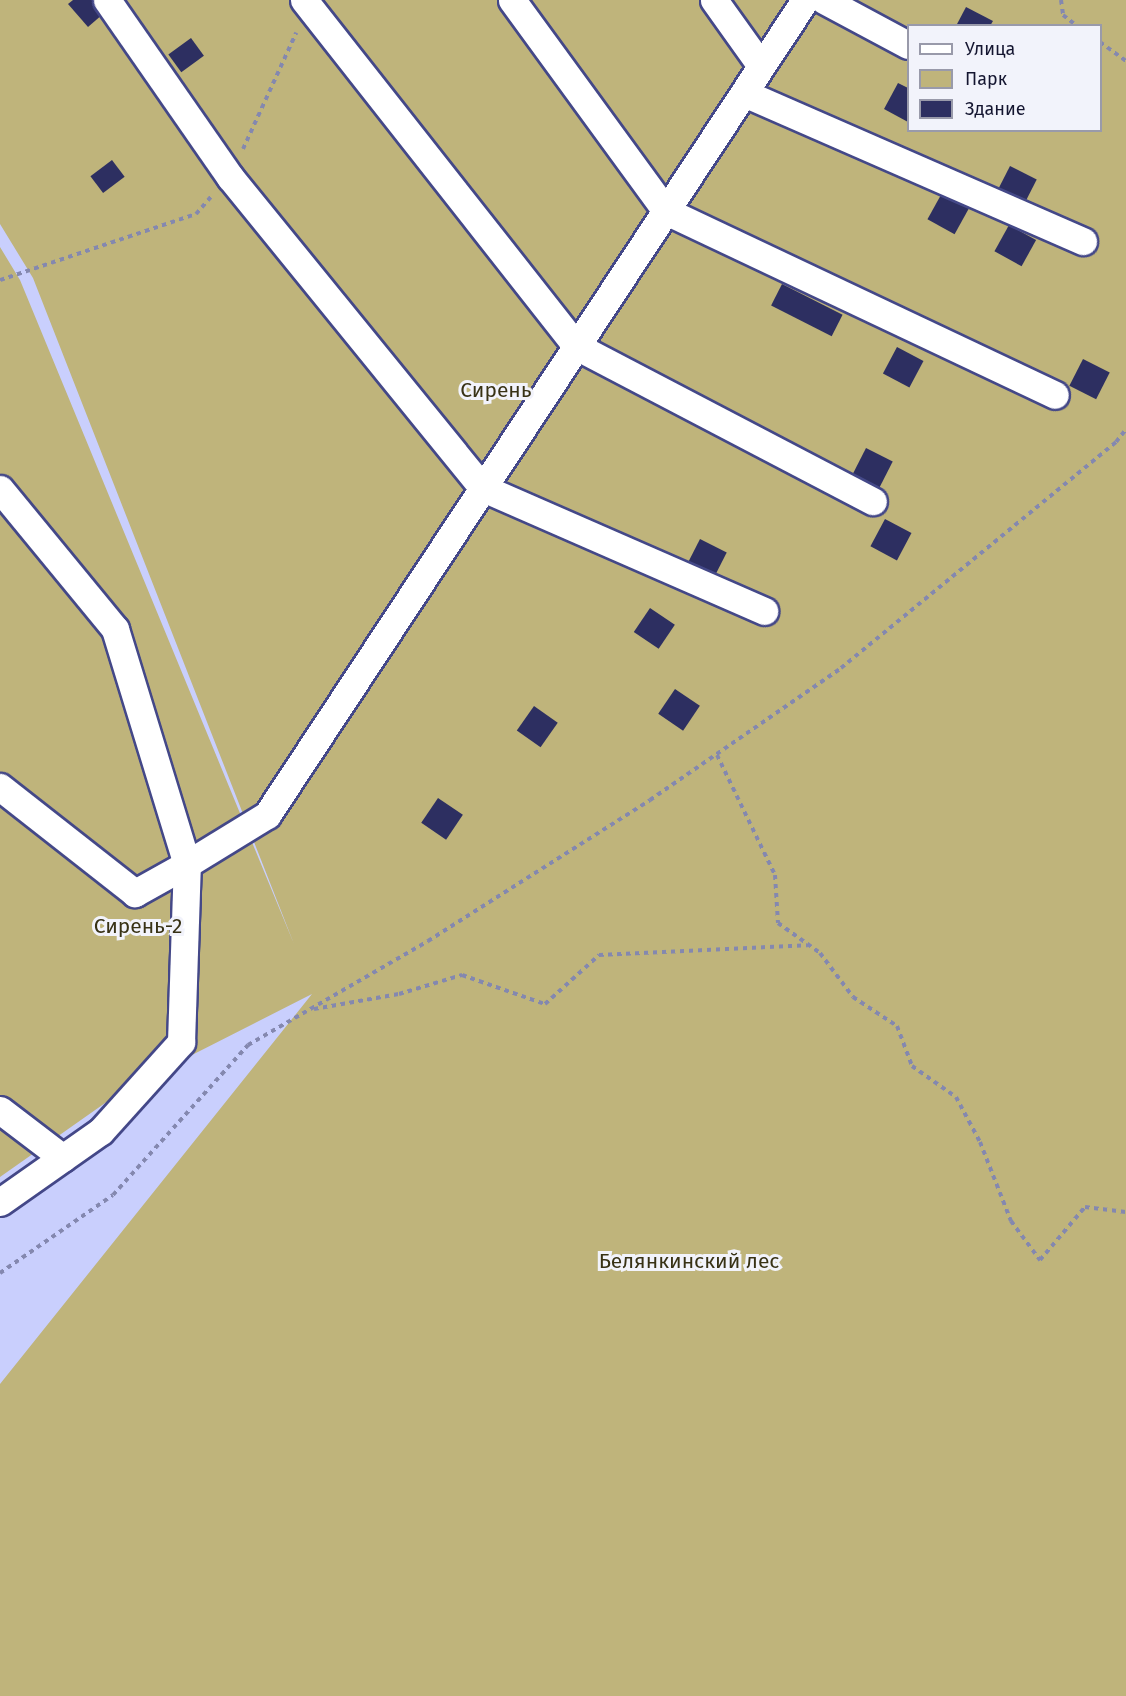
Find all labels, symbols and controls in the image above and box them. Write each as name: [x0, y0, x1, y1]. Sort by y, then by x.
legend: [907, 24, 1102, 132]
text: Улица: [965, 38, 1015, 60]
text: Парк: [965, 68, 1007, 90]
text: Здание: [965, 98, 1026, 120]
park label: Сирень: [460, 377, 532, 403]
park label: Сирень-2: [94, 913, 182, 939]
park label: Белянкинский лес: [599, 1248, 779, 1274]

